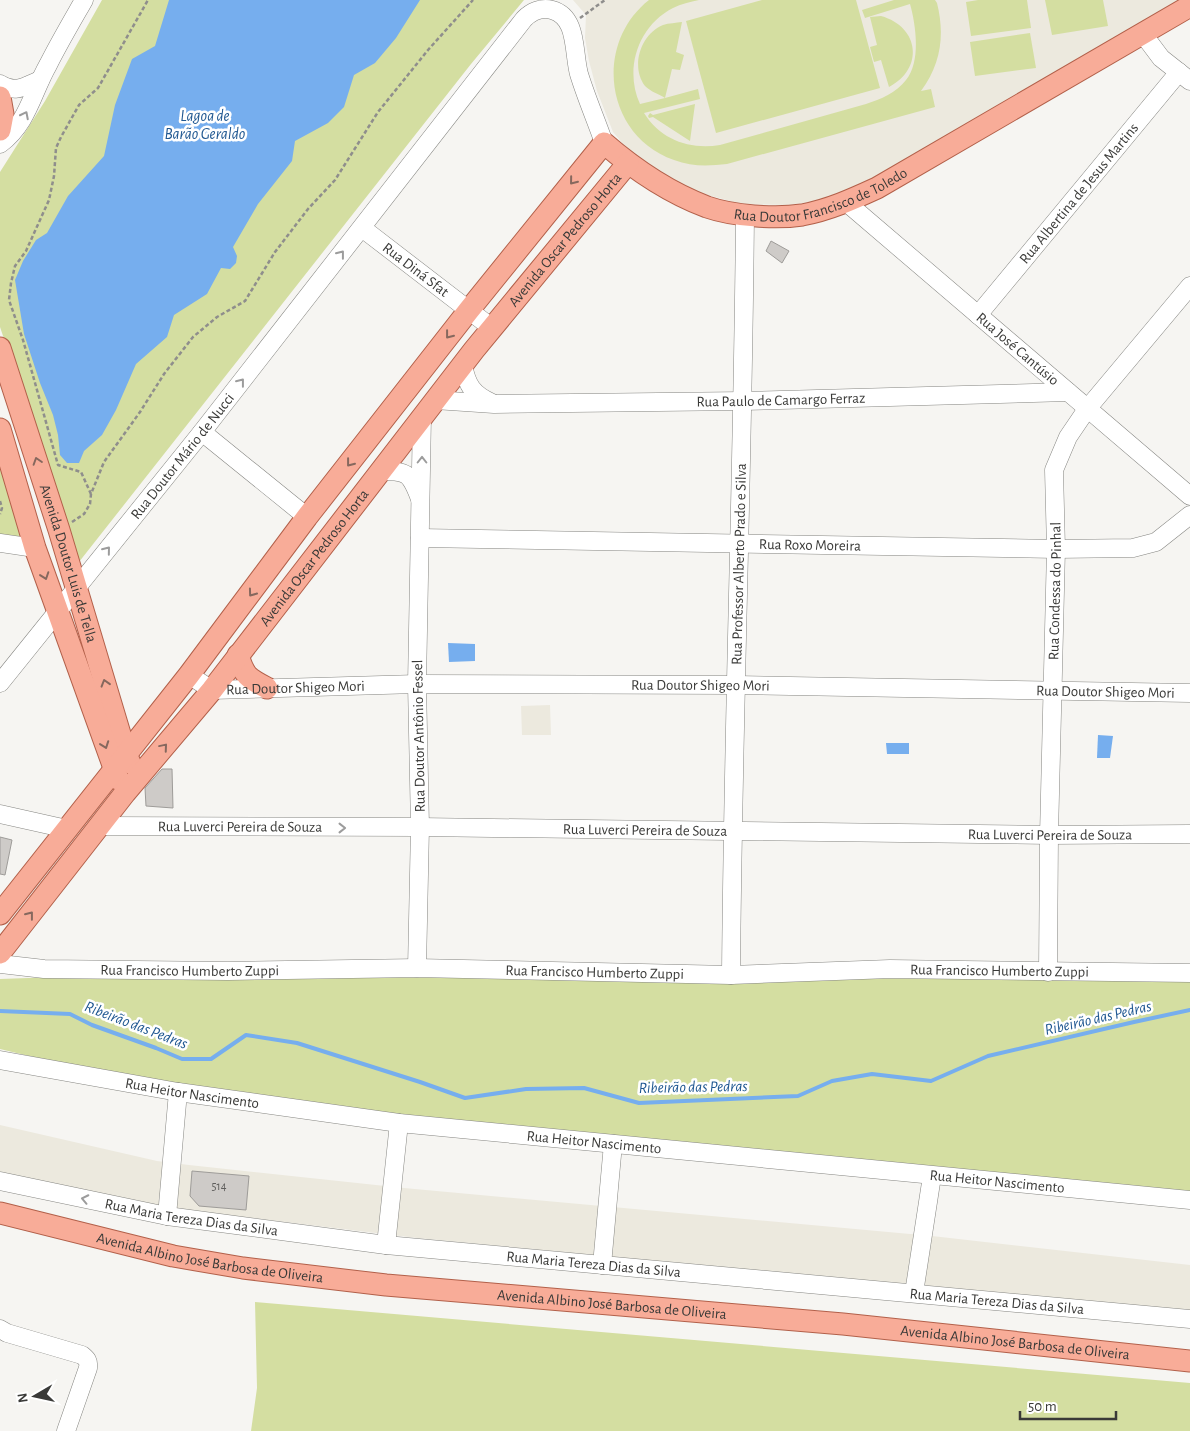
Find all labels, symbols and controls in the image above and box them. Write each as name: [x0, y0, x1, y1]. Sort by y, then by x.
water label: Lagoa de Barão Geraldo: [165, 108, 246, 142]
one-way arrow: [19, 111, 29, 120]
street label: Rua Albertina de Jesus Martins: [1016, 120, 1141, 266]
street label: Rua Doutor Francisco de Toledo: [733, 165, 910, 224]
street label: Avenida Oscar Pedroso Horta: [506, 170, 624, 309]
one-way arrow: [571, 175, 579, 184]
street label: Rua Diná Sfat: [380, 239, 452, 300]
one-way arrow: [336, 251, 344, 260]
street label: Rua José Cantúsio: [974, 310, 1062, 388]
one-way arrow: [447, 329, 455, 338]
one-way arrow: [235, 378, 244, 388]
street label: Rua Doutor Mário de Nucci: [128, 390, 237, 522]
street label: Rua Paulo de Camargo Ferraz: [696, 390, 865, 409]
one-way arrow: [417, 456, 427, 464]
one-way arrow: [33, 457, 43, 465]
one-way arrow: [347, 457, 355, 466]
street label: Rua Professor Alberto Prado e Silva: [729, 463, 749, 665]
street label: Avenida Doutor Luis de Tella: [37, 482, 100, 644]
street label: Avenida Oscar Pedroso Horta: [257, 486, 371, 629]
street label: Rua Condessa do Pinhal: [1046, 522, 1064, 660]
street label: Rua Roxo Moreira: [759, 536, 861, 553]
one-way arrow: [101, 547, 109, 556]
one-way arrow: [39, 571, 49, 579]
one-way arrow: [249, 587, 258, 597]
street label: Rua Doutor Antônio Fessel: [410, 659, 428, 813]
street label: Rua Doutor Shigeo Mori: [631, 677, 770, 693]
street label: Rua Doutor Shigeo Mori: [226, 678, 365, 697]
one-way arrow: [101, 679, 111, 688]
street label: Rua Doutor Shigeo Mori: [1036, 683, 1175, 700]
one-way arrow: [99, 741, 109, 749]
one-way arrow: [159, 743, 168, 752]
street label: Rua Luverci Pereira de Souza: [158, 819, 322, 834]
street label: Rua Luverci Pereira de Souza: [563, 821, 727, 838]
one-way arrow: [338, 823, 346, 833]
street label: Rua Luverci Pereira de Souza: [968, 826, 1132, 843]
one-way arrow: [25, 912, 33, 921]
street label: Rua Francisco Humberto Zuppi: [100, 962, 279, 979]
street label: Rua Francisco Humberto Zuppi: [505, 962, 684, 981]
street label: Rua Francisco Humberto Zuppi: [910, 962, 1089, 979]
water label: Ribeirão das Pedras: [82, 998, 190, 1052]
water label: Ribeirão das Pedras: [1043, 998, 1153, 1038]
street label: Rua Heitor Nascimento: [124, 1075, 260, 1111]
water label: Ribeirão das Pedras: [638, 1078, 748, 1096]
street label: Rua Heitor Nascimento: [526, 1128, 662, 1156]
street label: Rua Heitor Nascimento: [929, 1167, 1065, 1195]
house number: 514: [212, 1180, 227, 1192]
one-way arrow: [80, 1194, 89, 1205]
street label: Rua Maria Tereza Dias da Silva: [104, 1196, 279, 1238]
street label: Avenida Albino José Barbosa de Oliveira: [95, 1230, 324, 1285]
street label: Rua Maria Tereza Dias da Silva: [506, 1249, 682, 1280]
street label: Rua Maria Tereza Dias da Silva: [909, 1286, 1085, 1317]
street label: Avenida Albino José Barbosa de Oliveira: [497, 1287, 727, 1322]
street label: Avenida Albino José Barbosa de Oliveira: [900, 1323, 1130, 1362]
north arrow: [10, 1371, 60, 1421]
scale bar: [1020, 1388, 1116, 1420]
text: N: [15, 1392, 31, 1404]
text: 50 m: [1028, 1399, 1057, 1414]

